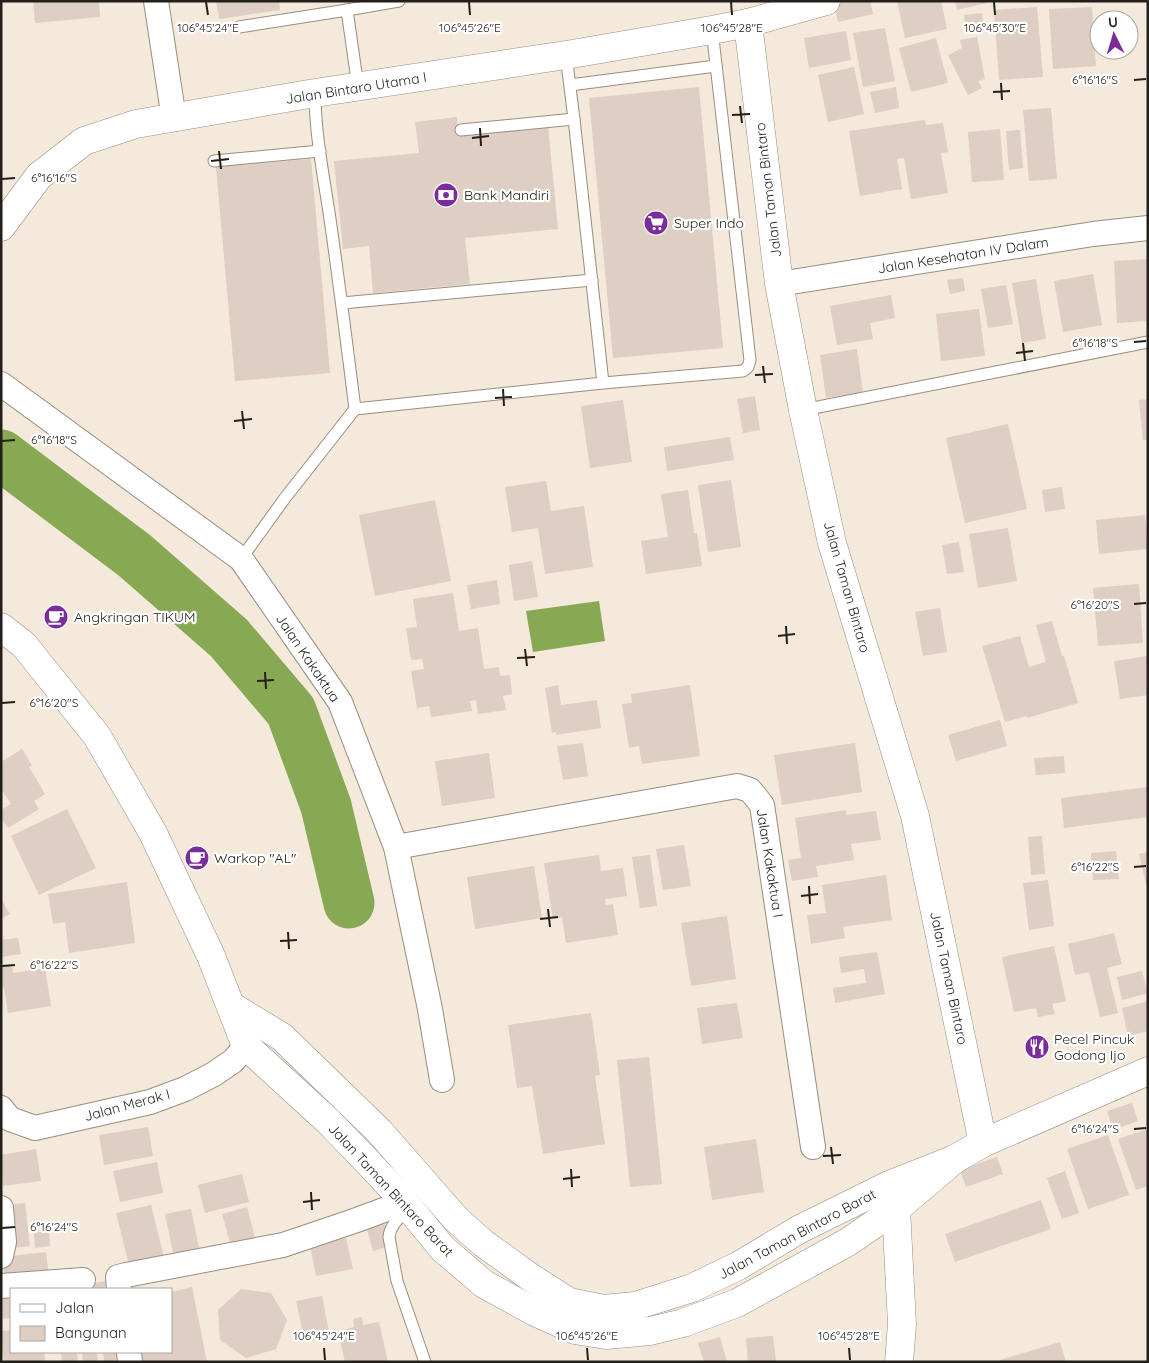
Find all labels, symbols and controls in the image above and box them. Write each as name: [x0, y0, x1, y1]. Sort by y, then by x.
north arrow: [1089, 10, 1139, 60]
text: U: [1107, 13, 1119, 31]
text: 106°45'24"E: [177, 20, 239, 35]
text: 106°45'26"E: [439, 20, 501, 35]
text: 106°45'28"E: [701, 20, 763, 35]
text: 106°45'30"E: [964, 20, 1026, 35]
street label: Jalan Bintaro Utama I: [284, 68, 428, 108]
text: 6°16'16"S: [1072, 72, 1118, 87]
street label: Jalan Taman Bintaro: [751, 122, 785, 258]
text: 6°16'16"S: [31, 170, 77, 185]
bank icon: Bank Mandiri: [433, 182, 459, 208]
place label: Bank Mandiri: [464, 186, 549, 204]
supermarket icon: Super Indo: [643, 210, 669, 236]
place label: Super Indo: [674, 214, 744, 232]
street label: Jalan Kesehatan IV Dalam: [876, 233, 1050, 277]
text: 6°16'18"S: [1072, 335, 1118, 350]
text: 6°16'18"S: [31, 432, 77, 447]
street label: Jalan Taman Bintaro: [820, 519, 874, 655]
text: 6°16'20"S: [1071, 597, 1120, 612]
cafe icon: Angkringan TIKUM: [43, 604, 69, 630]
place label: Angkringan TIKUM: [74, 608, 196, 626]
street label: Jalan Kakaktua: [272, 610, 344, 706]
text: 6°16'20"S: [30, 695, 79, 710]
street label: Jalan Kakaktua I: [753, 807, 787, 919]
cafe icon: Warkop "AL": [184, 845, 210, 871]
place label: Warkop "AL": [214, 849, 296, 867]
text: 6°16'22"S: [1071, 859, 1119, 874]
street label: Jalan Taman Bintaro: [926, 910, 972, 1046]
text: 6°16'22"S: [30, 957, 78, 972]
place label: Pecel Pincuk Godong Ijo: [1054, 1030, 1134, 1064]
restaurant icon: Pecel Pincuk Godong Ijo: [1024, 1034, 1050, 1060]
street label: Jalan Merak I: [82, 1085, 172, 1125]
street label: Jalan Taman Bintaro Barat: [325, 1120, 458, 1261]
text: 6°16'24"S: [1071, 1121, 1119, 1136]
street label: Jalan Taman Bintaro Barat: [715, 1185, 879, 1283]
text: 6°16'24"S: [30, 1219, 78, 1234]
legend: [10, 1288, 172, 1353]
text: Jalan: [55, 1298, 94, 1317]
text: Bangunan: [55, 1323, 127, 1342]
text: 106°45'24"E: [293, 1328, 355, 1343]
text: 106°45'26"E: [556, 1328, 618, 1343]
text: 106°45'28"E: [818, 1328, 880, 1343]

